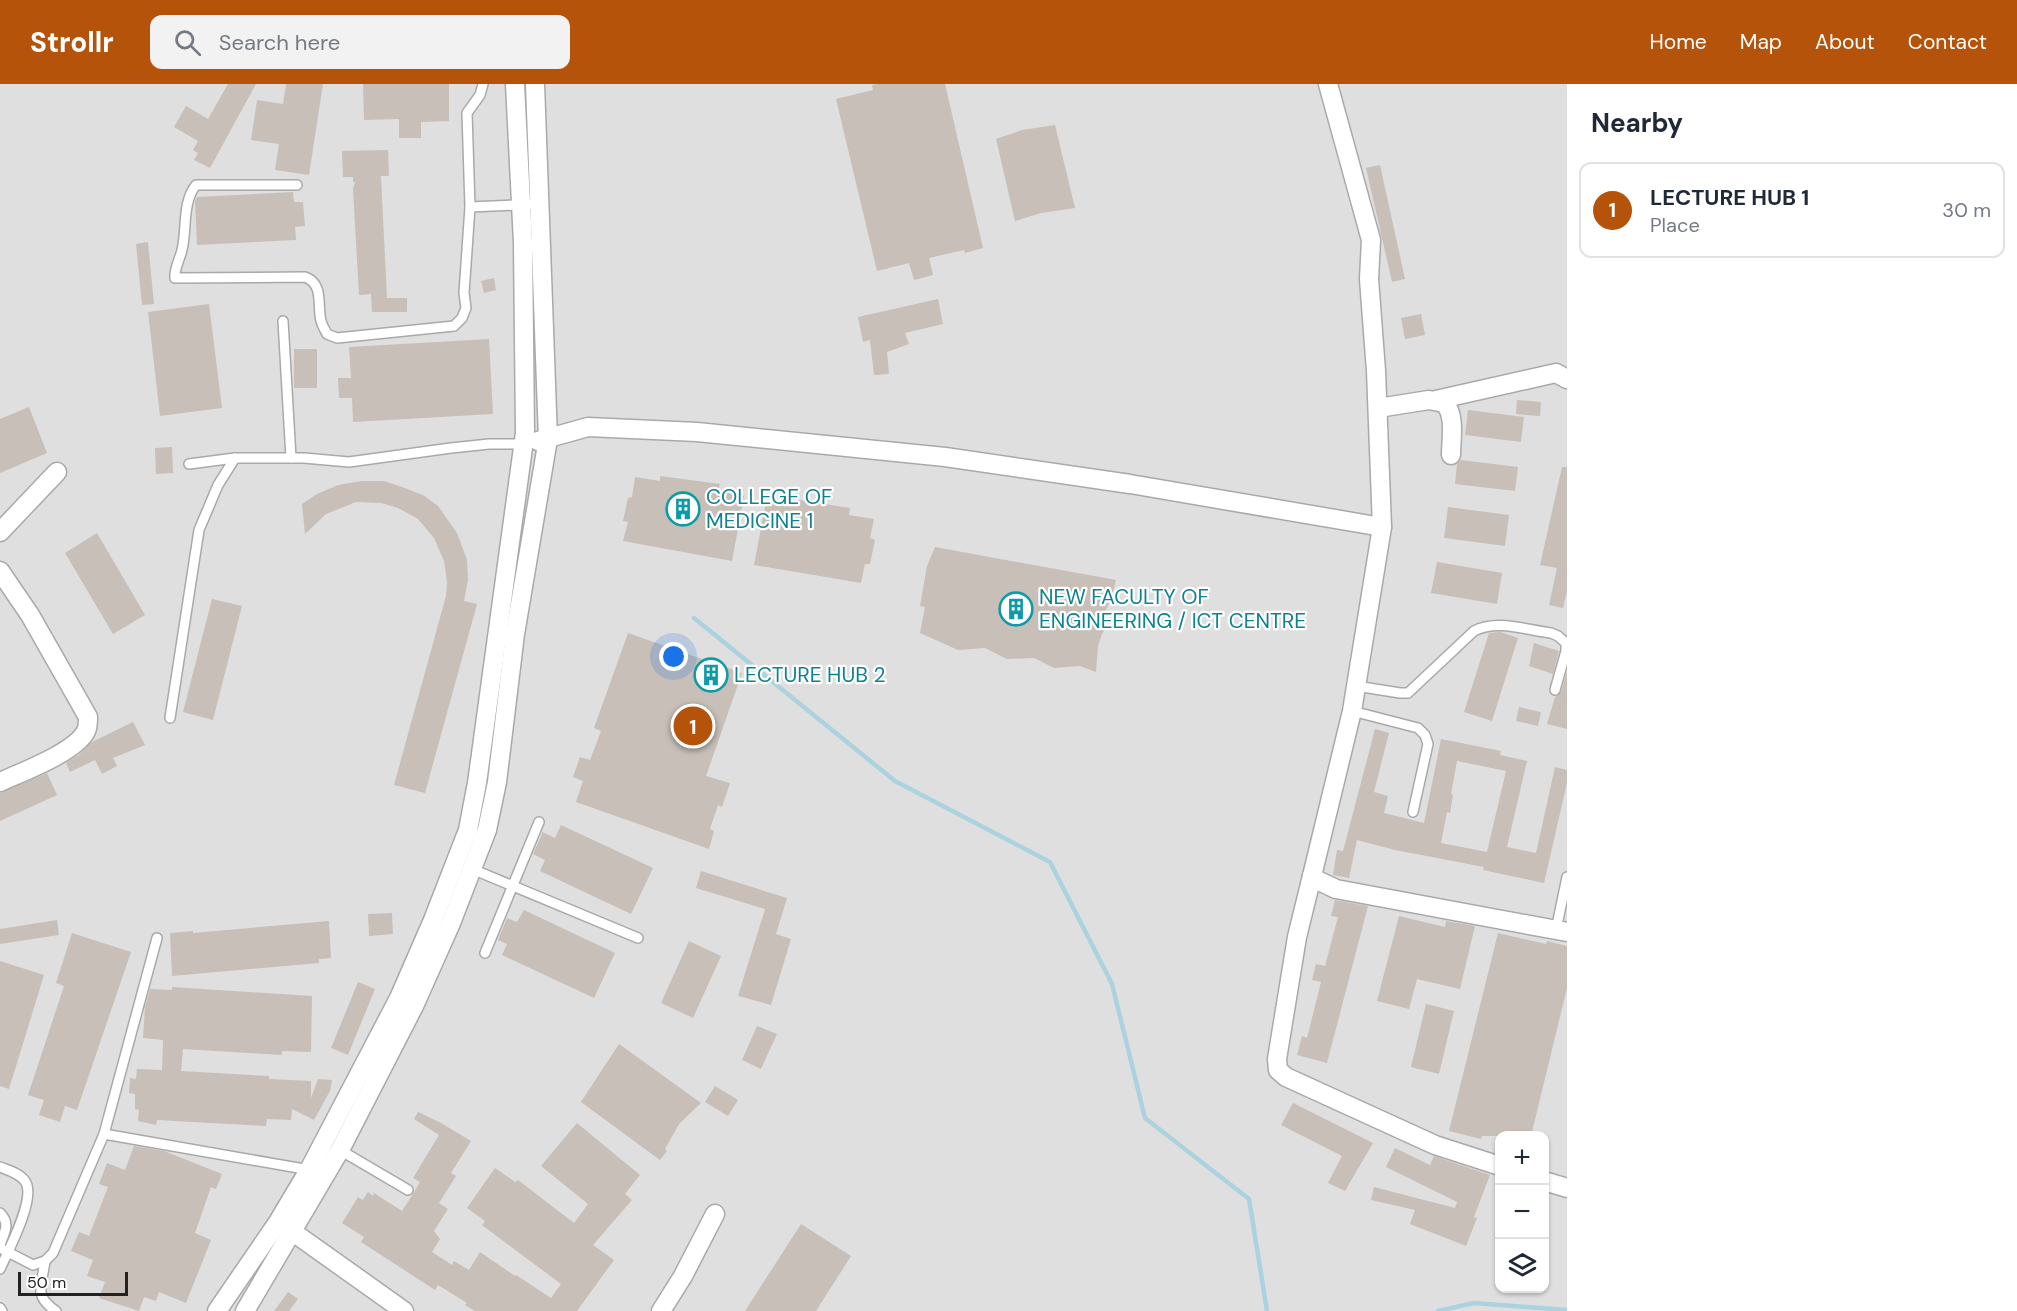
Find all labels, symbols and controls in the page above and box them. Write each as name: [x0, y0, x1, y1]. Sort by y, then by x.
search box: [150, 15, 570, 69]
text: Strollr: [30, 24, 114, 61]
icon: search: [171, 26, 204, 59]
text: Search here: [219, 28, 340, 57]
text: Home: [1649, 28, 1707, 56]
text: Map: [1740, 28, 1782, 56]
text: About: [1815, 28, 1875, 56]
text: Contact: [1908, 28, 1987, 56]
text: Nearby: [1591, 106, 1683, 140]
text: LECTURE HUB 1: [1650, 183, 1809, 212]
text: 1: [1609, 197, 1616, 223]
text: 30 m: [1942, 197, 1991, 223]
text: Place: [1650, 212, 1700, 238]
place label: COLLEGE OF MEDICINE 1: [706, 483, 832, 535]
building icon: COLLEGE OF MEDICINE 1: [665, 491, 701, 527]
place label: NEW FACULTY OF ENGINEERING / ICT CENTRE: [1039, 583, 1306, 635]
building icon: NEW FACULTY OF ENGINEERING / ICT CENTRE: [998, 591, 1034, 627]
your location: [659, 642, 688, 671]
building icon: LECTURE HUB 2: [693, 657, 729, 693]
place label: LECTURE HUB 2: [734, 661, 886, 689]
pin: 1: [674, 704, 712, 748]
map controls: [1495, 1131, 1549, 1293]
button: +: [1495, 1131, 1549, 1185]
button: −: [1495, 1185, 1549, 1239]
button: layers: [1495, 1239, 1549, 1293]
scale bar: [18, 1269, 128, 1296]
text: 50 m: [27, 1272, 66, 1293]

